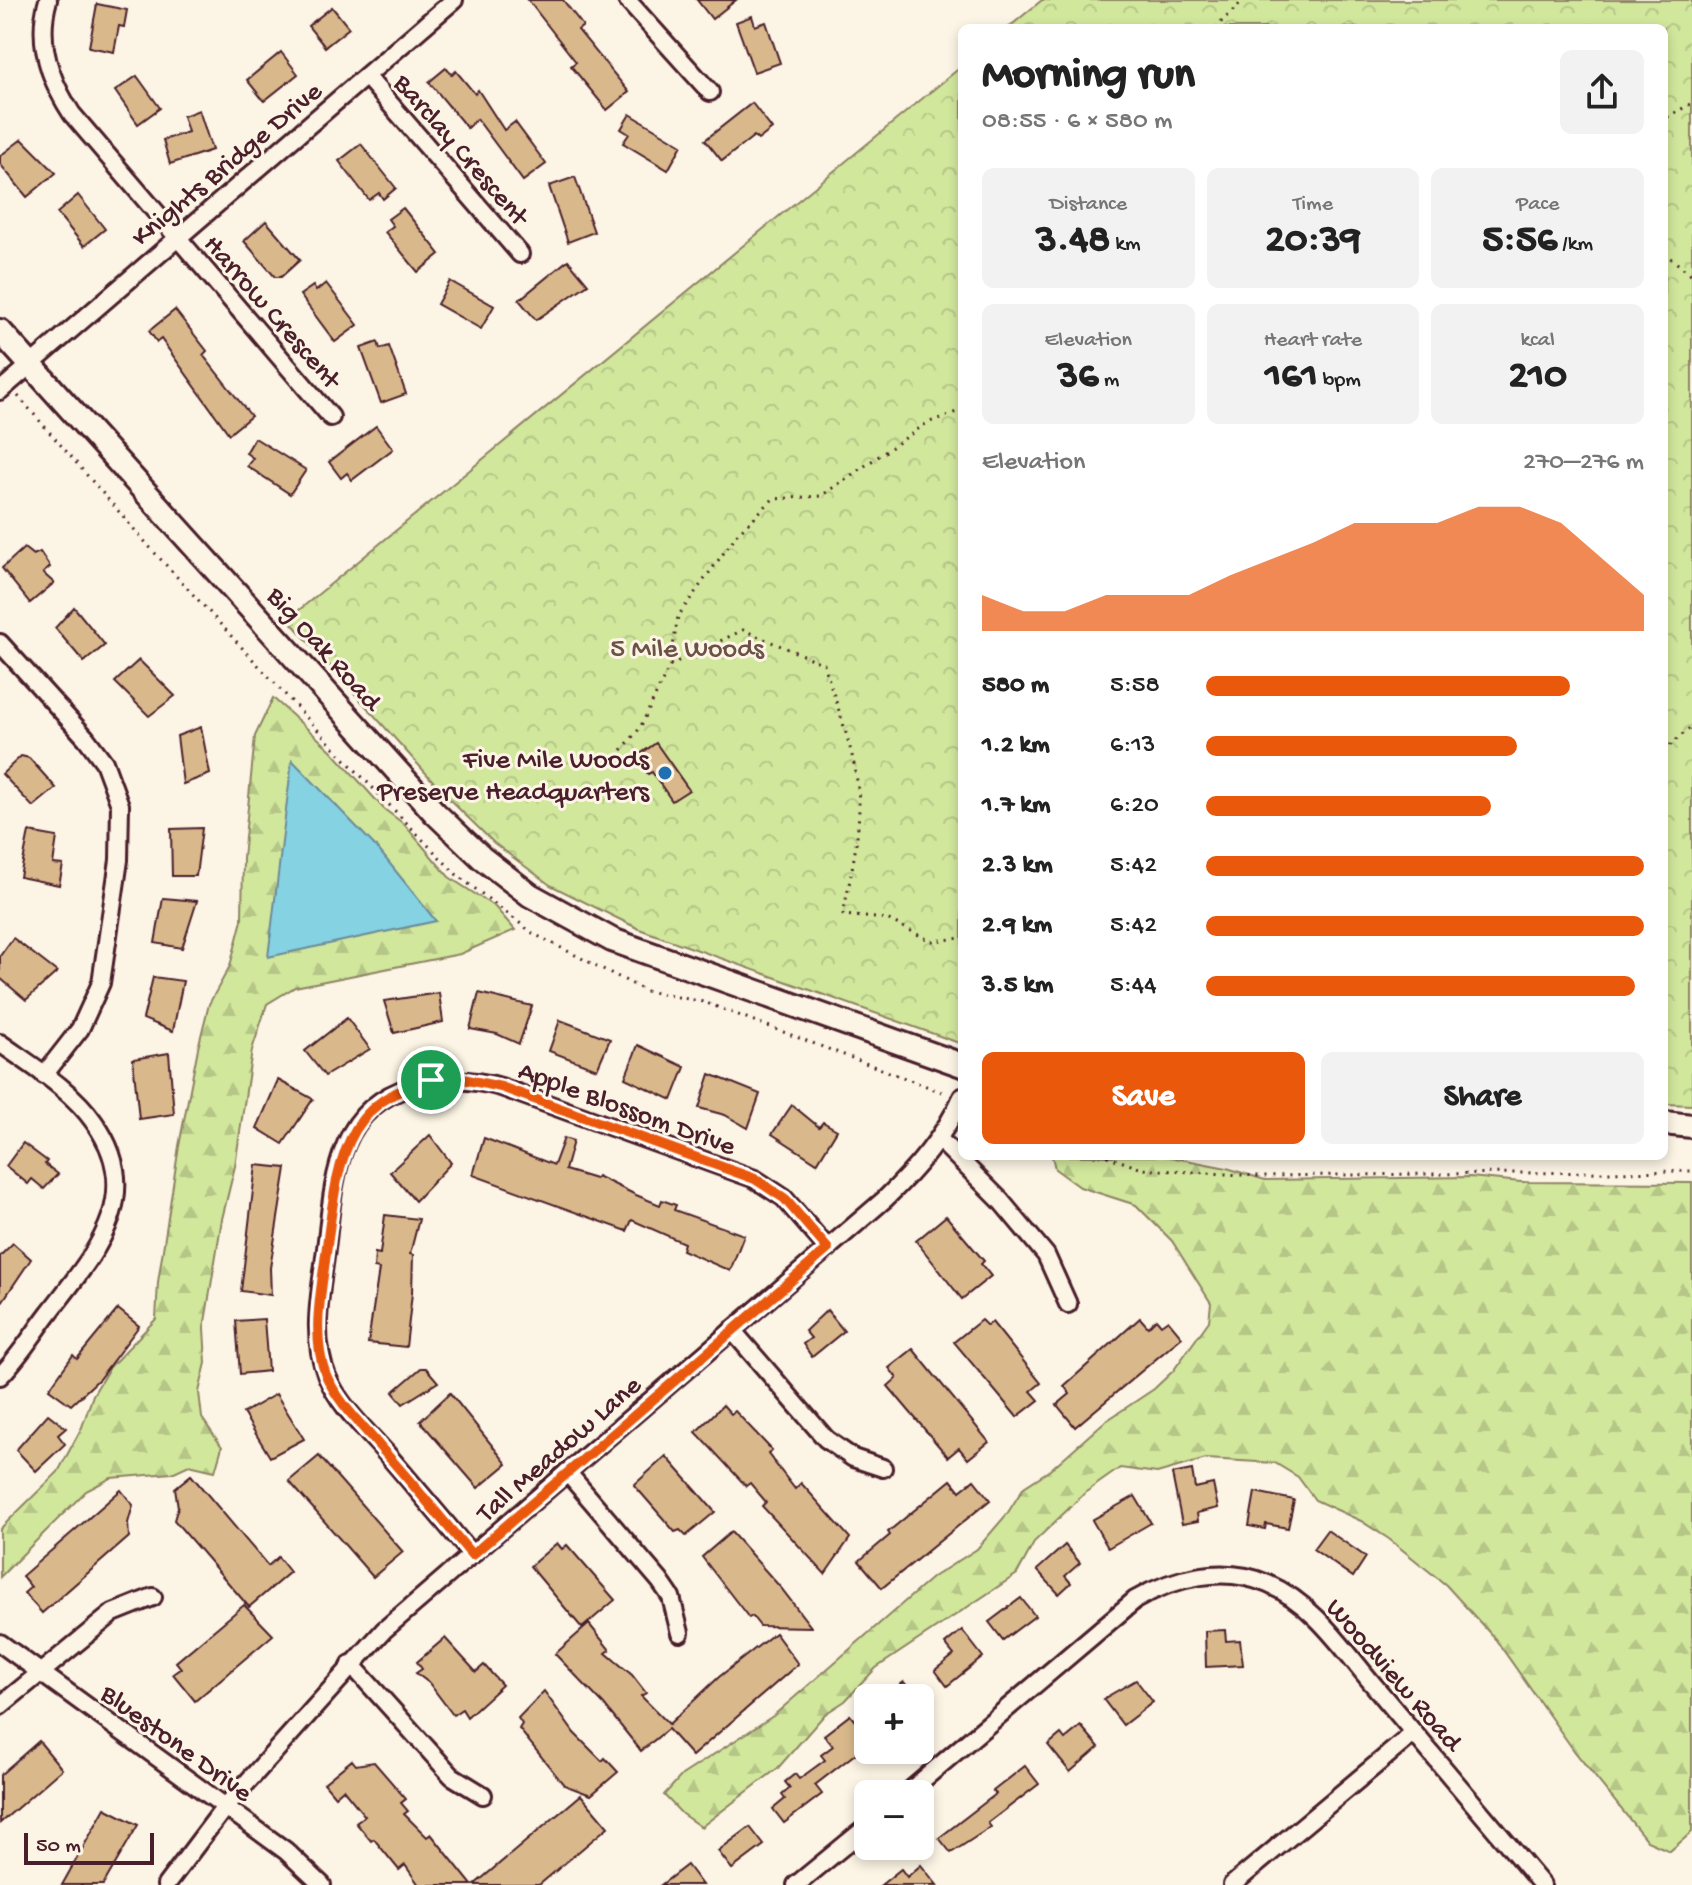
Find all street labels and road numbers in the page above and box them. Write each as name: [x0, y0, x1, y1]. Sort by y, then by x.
street label: Barclay Crescent: [384, 68, 536, 235]
street label: Knights Bridge Drive: [126, 76, 330, 255]
street label: Harrow Crescent: [195, 229, 348, 398]
street label: Big Oak Road: [258, 580, 389, 721]
street label: Apple Blossom Drive: [513, 1056, 740, 1165]
street label: Tall Meadow Lane: [469, 1370, 649, 1532]
street label: Woodview Road: [1317, 1593, 1470, 1761]
street label: Bluestone Drive: [92, 1678, 258, 1811]

